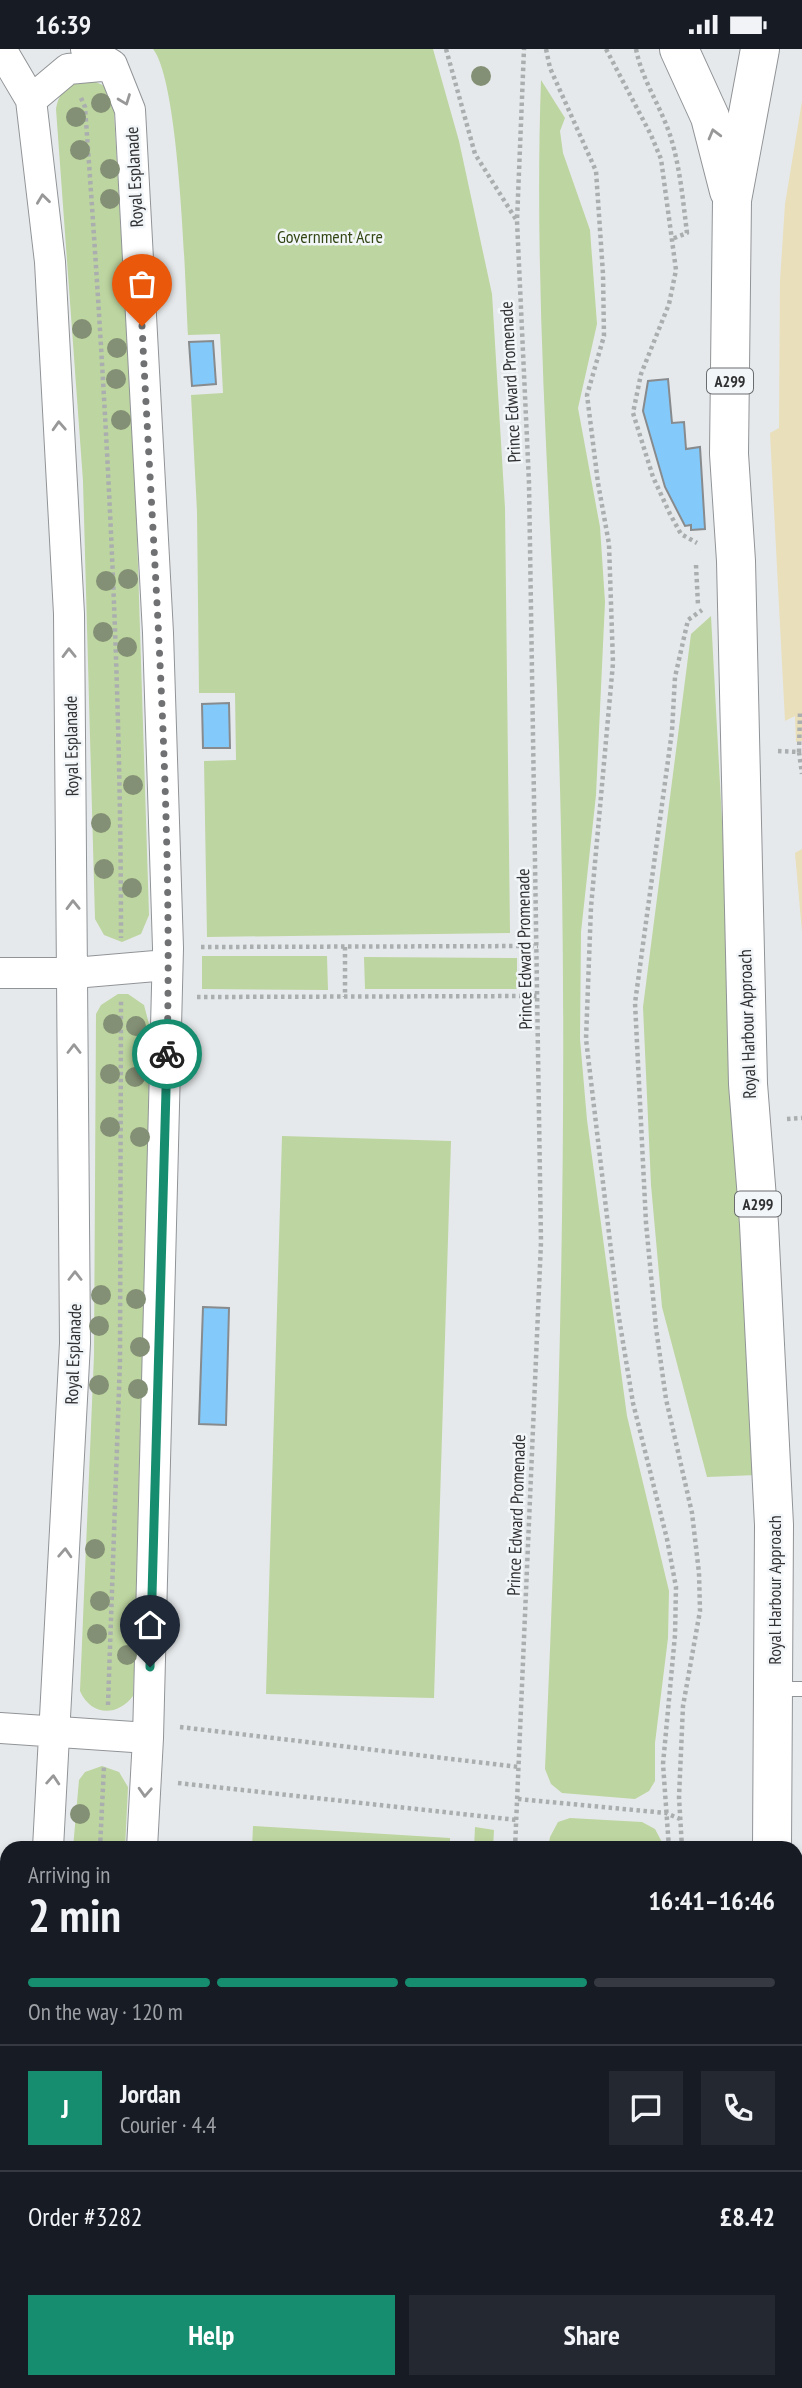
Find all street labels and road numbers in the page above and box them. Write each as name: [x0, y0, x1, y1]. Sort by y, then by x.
street label: Royal Esplanade: [120, 126, 148, 228]
street label: Prince Edward Promenade: [494, 301, 526, 463]
road number: A299: [707, 369, 753, 393]
street label: Royal Esplanade: [59, 695, 83, 797]
street label: Prince Edward Promenade: [511, 868, 537, 1030]
street label: Royal Harbour Approach: [733, 949, 761, 1099]
road number: A299: [735, 1191, 781, 1217]
street label: Royal Esplanade: [60, 1303, 86, 1405]
street label: Prince Edward Promenade: [502, 1434, 530, 1596]
street label: Royal Harbour Approach: [763, 1515, 786, 1665]

